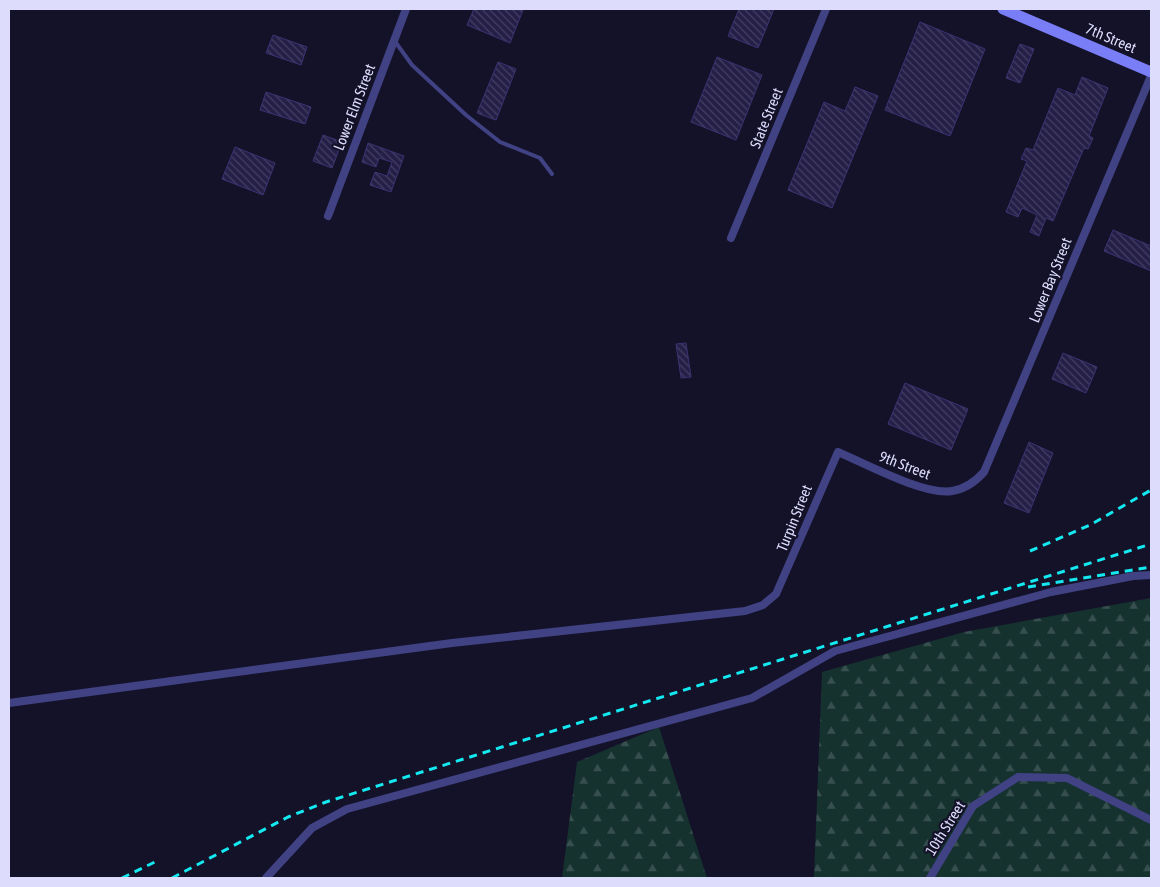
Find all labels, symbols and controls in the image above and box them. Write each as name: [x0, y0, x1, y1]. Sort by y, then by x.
street label: 7th Street: [1083, 20, 1139, 56]
street label: Lower Elm Street: [330, 62, 378, 152]
street label: State Street: [746, 85, 786, 151]
street label: Lower Bay Street: [1025, 235, 1075, 325]
street label: 9th Street: [877, 447, 933, 483]
street label: Turpin Street: [773, 482, 815, 554]
street label: 10th Street: [922, 798, 968, 858]

